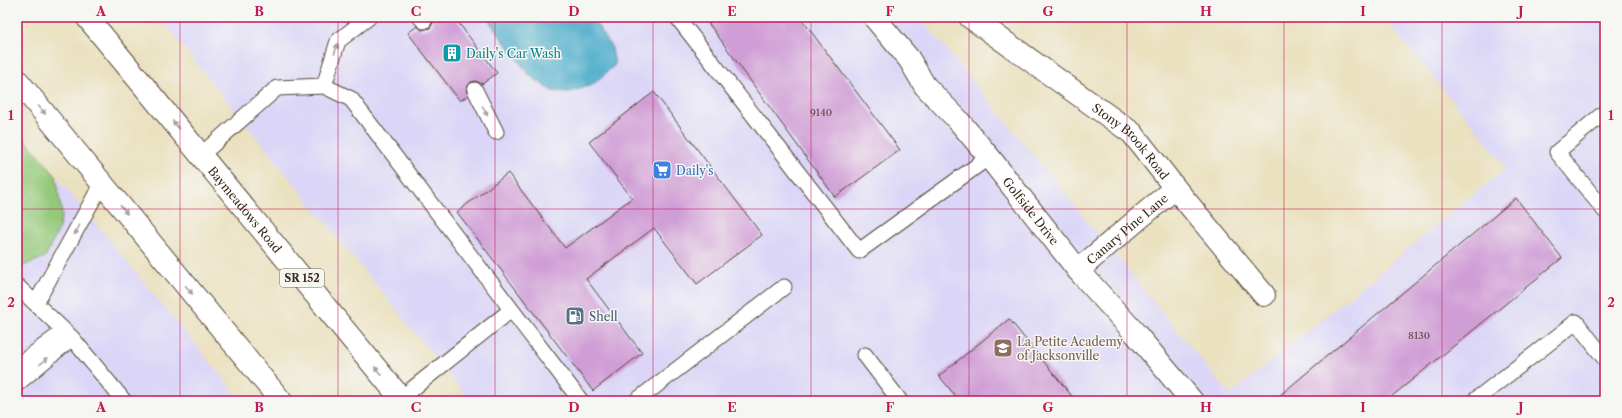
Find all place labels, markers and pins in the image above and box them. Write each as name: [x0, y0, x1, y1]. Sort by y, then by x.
building icon: Daily's Car Wash: [441, 42, 463, 64]
place label: Daily's Car Wash: [466, 46, 562, 61]
supermarket icon: Daily's: [651, 159, 673, 181]
place label: Daily's: [676, 163, 714, 178]
fuel station icon: Shell: [564, 305, 586, 327]
place label: Shell: [589, 309, 618, 324]
place label: La Petite Academy of Jacksonville: [1017, 334, 1123, 363]
school or university icon: La Petite Academy of Jacksonville: [992, 337, 1014, 359]

